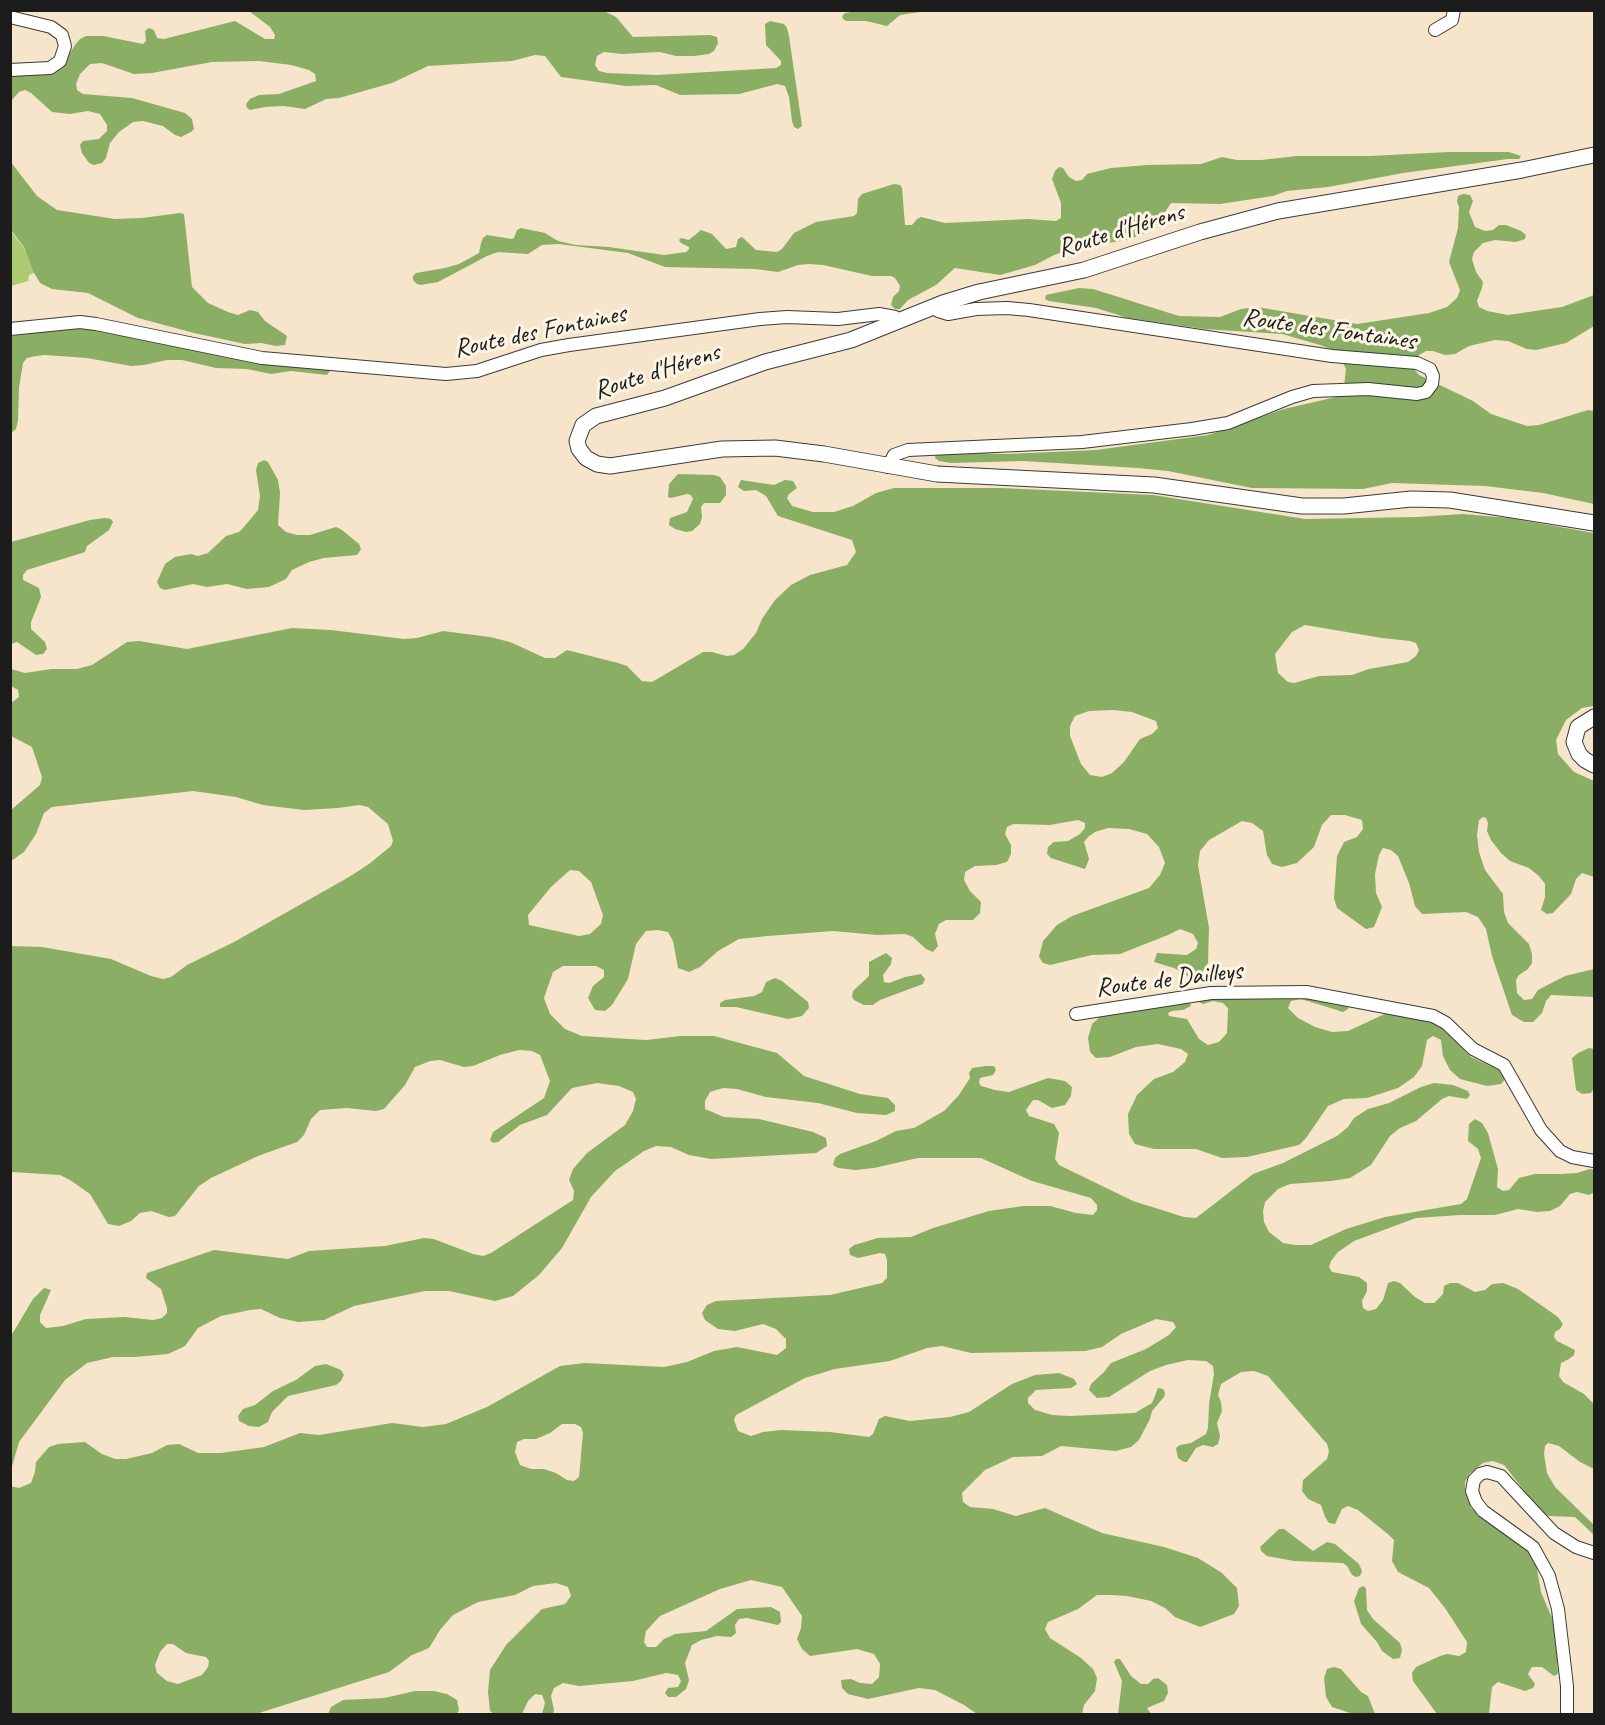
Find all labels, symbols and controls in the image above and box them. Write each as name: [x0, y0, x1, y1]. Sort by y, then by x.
street label: Route d'Hérens: [1054, 197, 1188, 265]
street label: Route des Fontaines: [451, 299, 629, 365]
street label: Route des Fontaines: [1240, 302, 1418, 358]
street label: Route d'Hérens: [590, 337, 724, 407]
street label: Route de Dailleys: [1094, 956, 1244, 1004]

